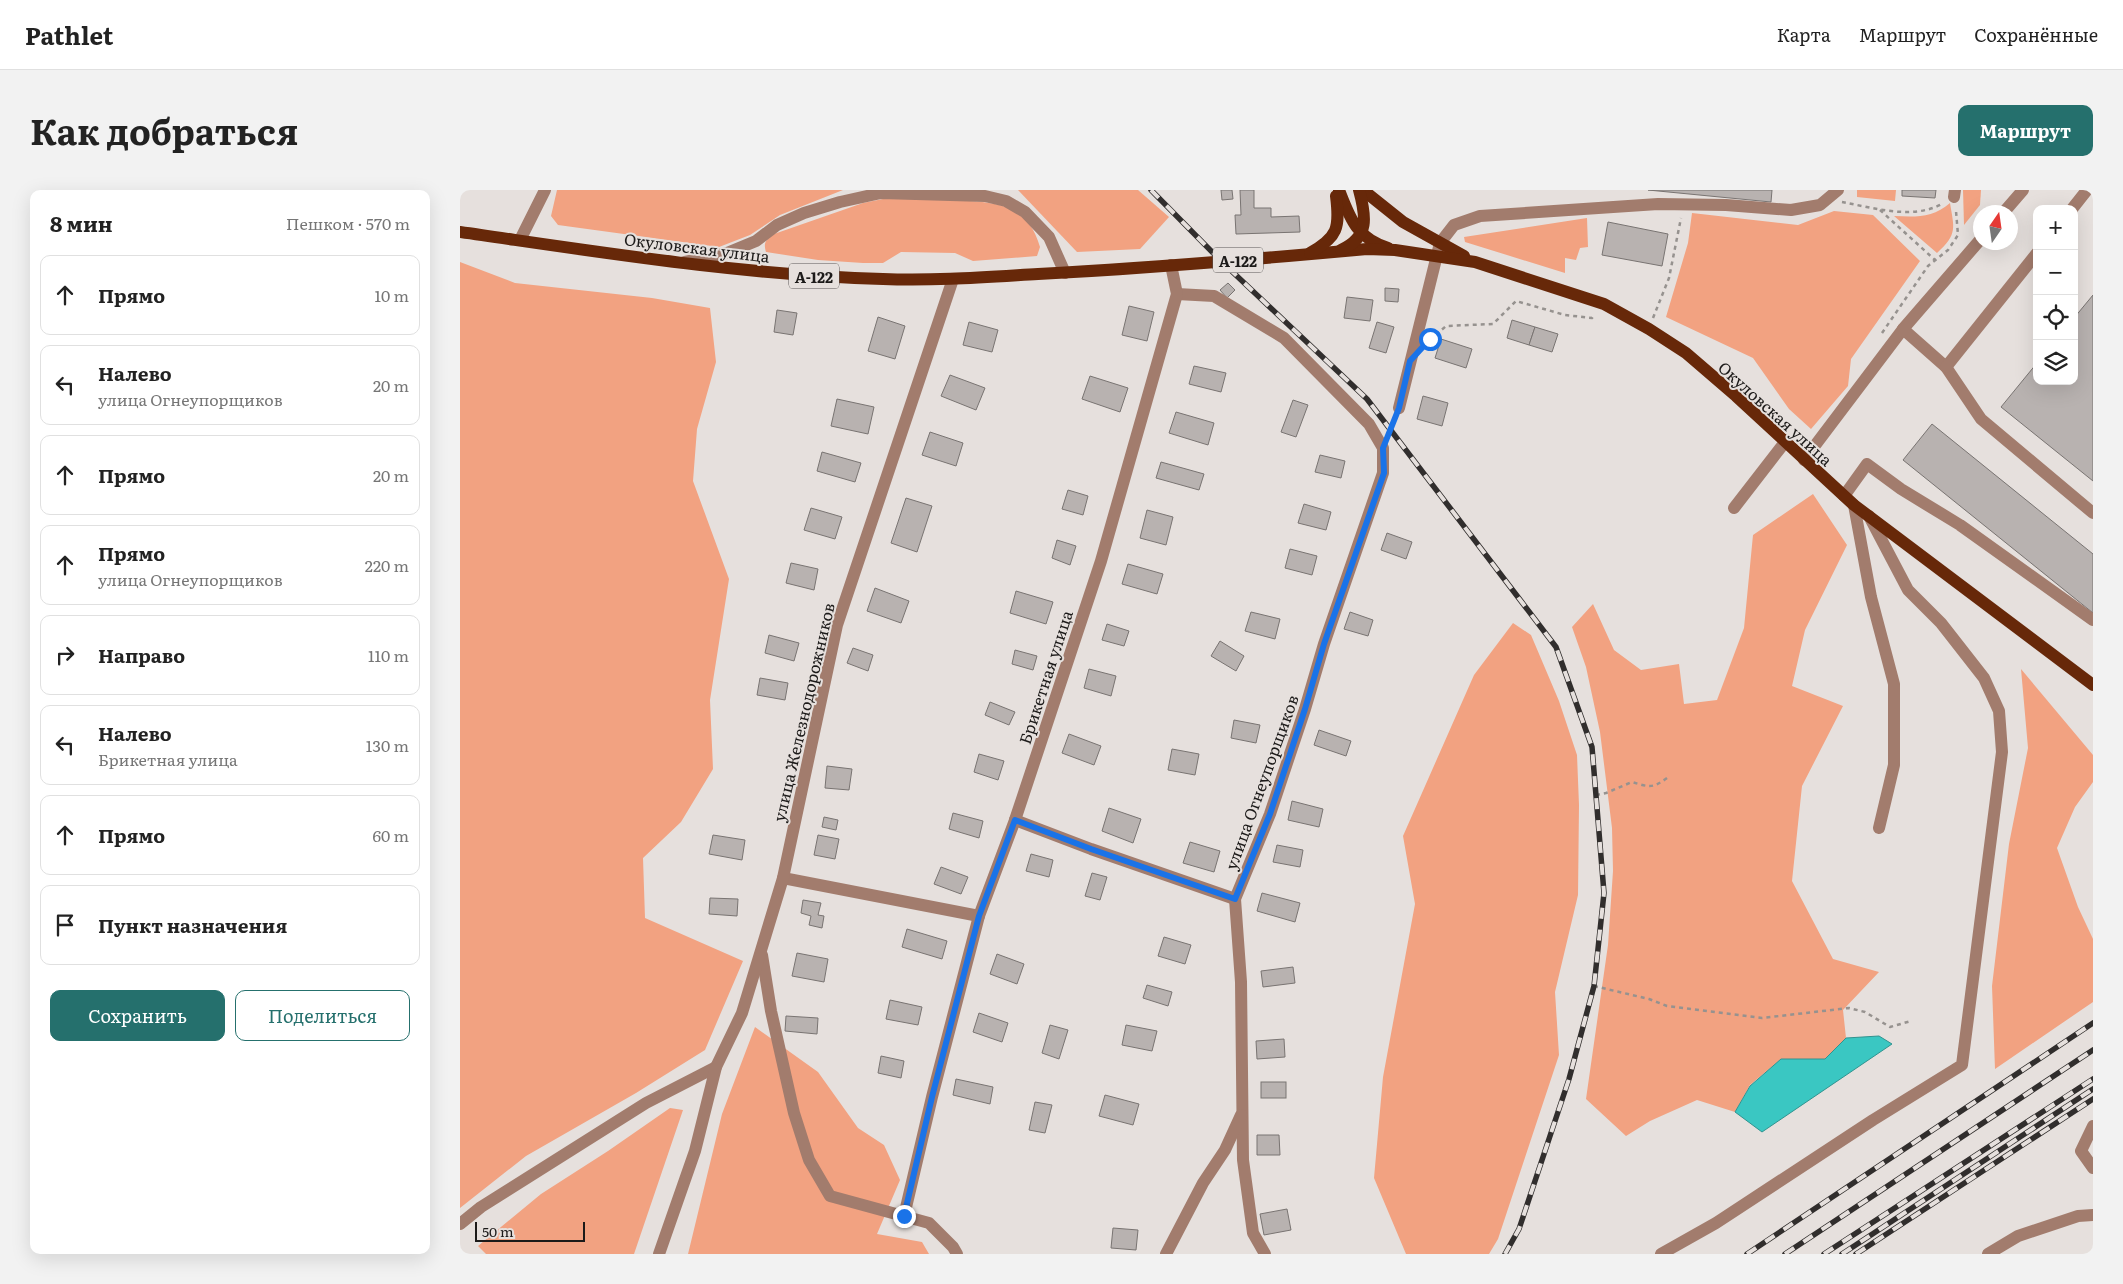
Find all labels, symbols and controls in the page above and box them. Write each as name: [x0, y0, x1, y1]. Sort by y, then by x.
text: Pathlet: [25, 17, 113, 52]
text: Карта: [1777, 21, 1831, 48]
text: Маршрут: [1859, 21, 1946, 48]
text: Сохранённые: [1974, 21, 2098, 48]
text: Как добраться: [30, 104, 298, 156]
button: Маршрут: [1958, 105, 2093, 156]
north arrow: [1973, 205, 2018, 250]
map controls: [2033, 205, 2078, 385]
button: +: [2033, 205, 2078, 250]
text: 8 мин: [50, 207, 113, 238]
text: Пешком · 570 m: [286, 211, 410, 235]
street label: Окуловская улица: [623, 226, 772, 268]
road number: А-122: [1213, 248, 1263, 272]
button: −: [2033, 250, 2078, 295]
road number: А-122: [789, 264, 839, 288]
icon: ahead: [51, 281, 79, 309]
text: Прямо: [98, 281, 165, 309]
text: 10 m: [375, 283, 409, 307]
button: locate: [2033, 295, 2078, 340]
route start: [1419, 328, 1442, 351]
button: layers: [2033, 340, 2078, 385]
street label: Окуловская улица: [1714, 355, 1839, 471]
text: Налево: [98, 359, 172, 387]
icon: left: [51, 371, 79, 399]
text: 20 m: [373, 373, 409, 397]
text: улица Огнеупорщиков: [98, 387, 283, 411]
icon: ahead: [51, 461, 79, 489]
text: Прямо: [98, 461, 165, 489]
text: 20 m: [373, 463, 409, 487]
text: Прямо: [98, 539, 165, 567]
icon: ahead: [51, 551, 79, 579]
text: 220 m: [365, 553, 409, 577]
text: улица Огнеупорщиков: [98, 567, 283, 591]
street label: улица Железнодорожников: [766, 600, 840, 824]
street label: Брикетная улица: [1012, 607, 1078, 747]
icon: right: [51, 641, 79, 669]
text: Направо: [98, 641, 185, 669]
text: 110 m: [368, 643, 409, 667]
street label: улица Огнеупорщиков: [1218, 691, 1304, 873]
text: Налево: [98, 719, 172, 747]
icon: left: [51, 731, 79, 759]
text: 130 m: [366, 733, 409, 757]
text: Брикетная улица: [98, 747, 238, 771]
icon: ahead: [51, 821, 79, 849]
text: Прямо: [98, 821, 165, 849]
text: 60 m: [372, 823, 409, 847]
icon: arrive: [51, 911, 79, 939]
text: Пункт назначения: [98, 911, 287, 939]
button: Сохранить: [50, 990, 225, 1041]
button: Поделиться: [235, 990, 410, 1041]
route end: [893, 1205, 916, 1228]
scale bar: [475, 1219, 585, 1242]
text: 50 m: [482, 1221, 514, 1241]

